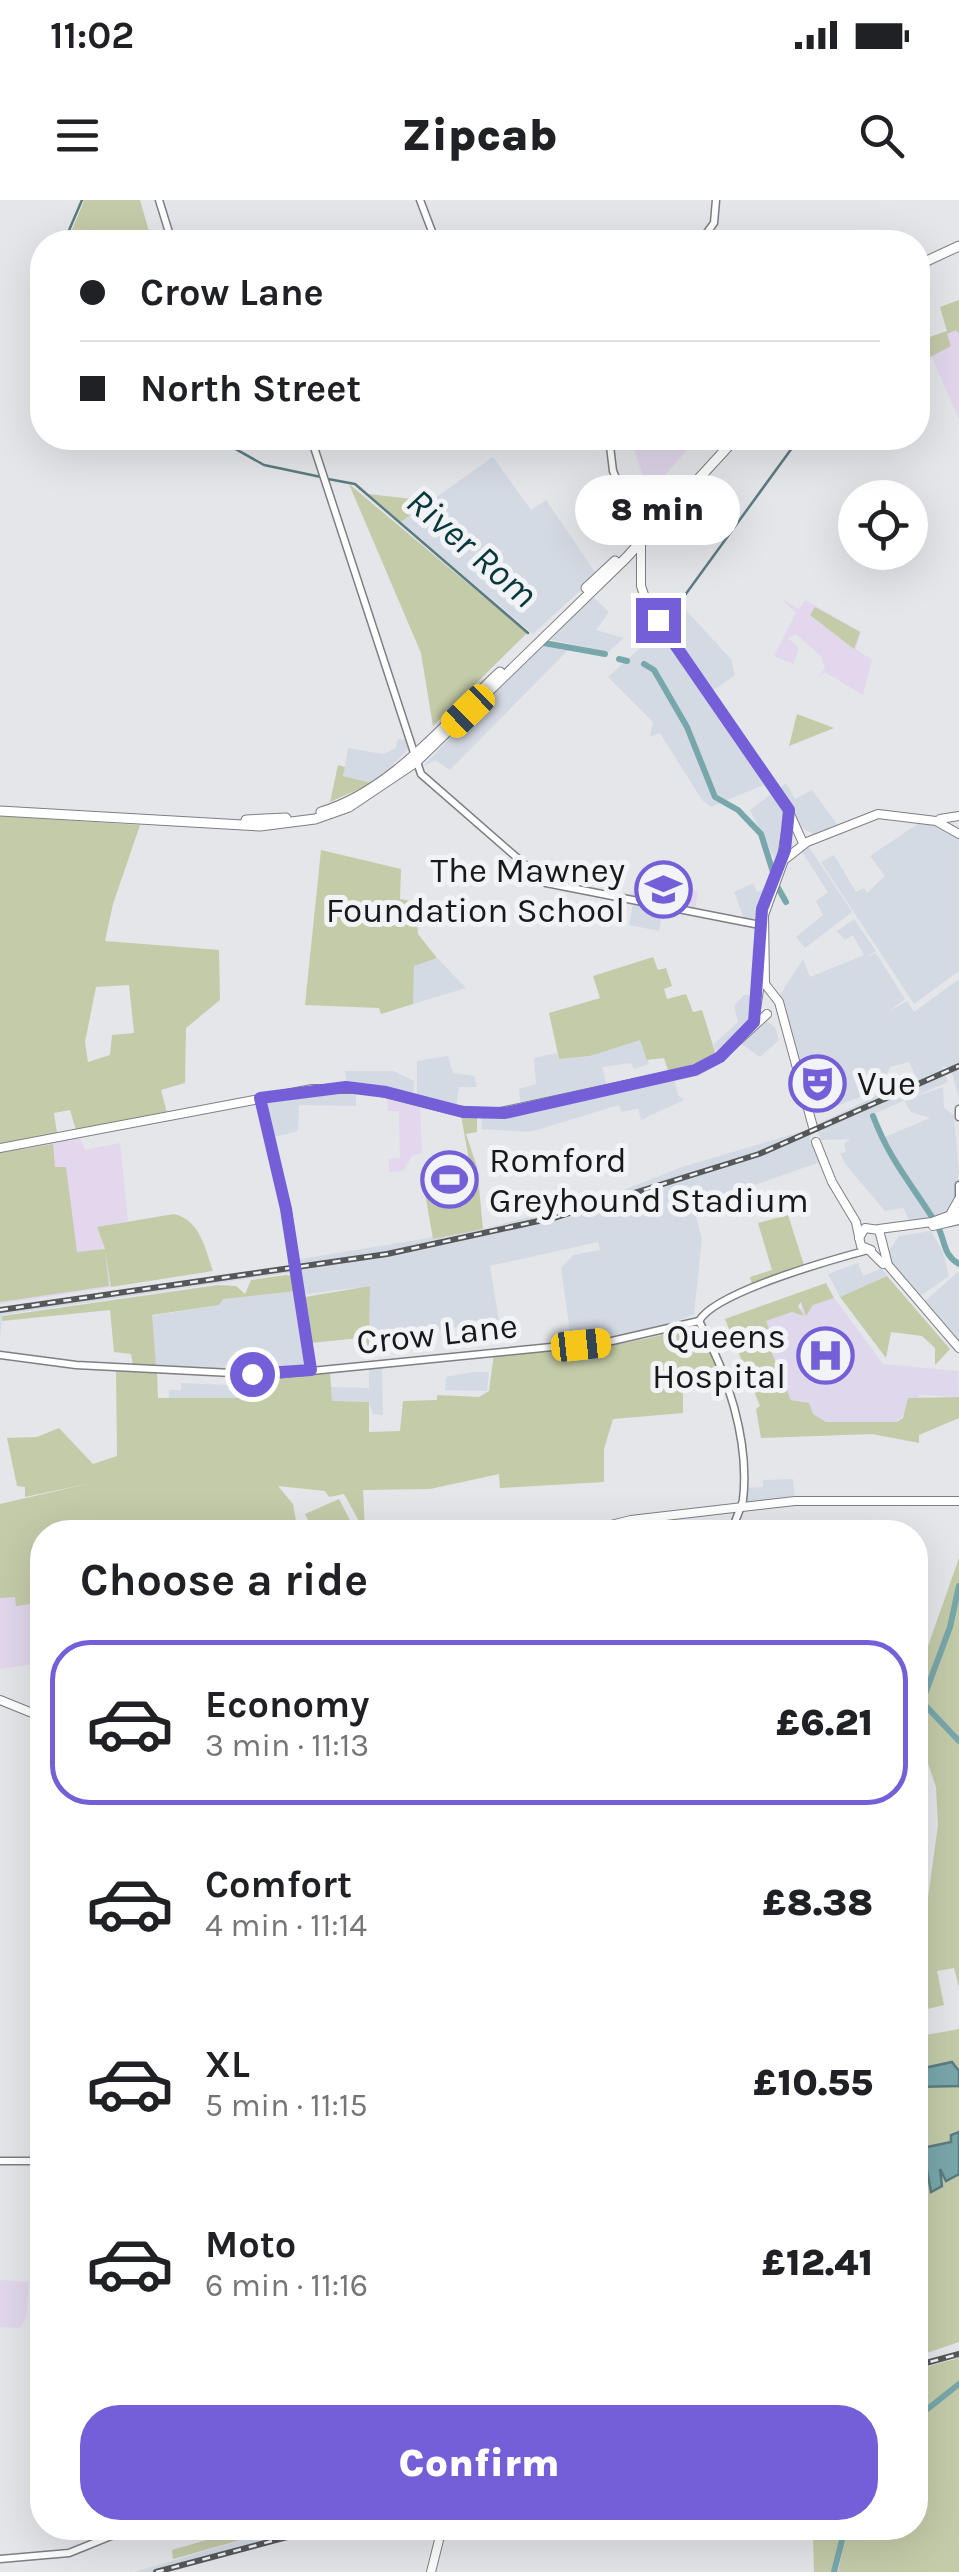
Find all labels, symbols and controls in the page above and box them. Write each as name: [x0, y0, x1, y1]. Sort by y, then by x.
text: 11:02: [50, 13, 134, 58]
icon: menu: [50, 108, 105, 163]
icon: search: [854, 108, 909, 163]
text: Zipcab: [402, 109, 557, 161]
text: Crow Lane: [140, 270, 324, 315]
text: North Street: [140, 366, 361, 411]
callout: 8 min: [576, 475, 740, 545]
water label: River Rom: [397, 479, 547, 617]
map controls: [838, 480, 928, 570]
button: locate: [838, 480, 928, 570]
text: 8 min: [611, 491, 704, 528]
route end: [636, 598, 681, 643]
car: [436, 679, 500, 743]
place label: The Mawney Foundation School: [326, 850, 625, 931]
school or university icon: The Mawney Foundation School: [634, 860, 694, 920]
theatre icon: Vue: [788, 1053, 848, 1113]
place label: Vue: [857, 1063, 916, 1104]
place label: Romford Greyhound Stadium: [489, 1140, 809, 1221]
sports icon: Romford Greyhound Stadium: [420, 1150, 480, 1210]
street label: Crow Lane: [354, 1305, 520, 1363]
place label: Queens Hospital: [652, 1316, 786, 1397]
hospital icon: Queens Hospital: [795, 1326, 855, 1386]
car: [550, 1327, 612, 1363]
route start: [230, 1352, 275, 1397]
text: Choose a ride: [80, 1554, 368, 1606]
icon: car: [85, 1678, 175, 1768]
text: Economy: [205, 1682, 369, 1727]
text: £6.21: [776, 1700, 873, 1745]
text: 3 min · 11:13: [205, 1727, 369, 1764]
icon: car: [85, 1858, 175, 1948]
text: Comfort: [205, 1862, 352, 1907]
text: £8.38: [762, 1880, 873, 1925]
text: 4 min · 11:14: [205, 1907, 367, 1944]
icon: car: [85, 2038, 175, 2128]
text: XL: [205, 2042, 250, 2087]
text: £10.55: [753, 2060, 873, 2105]
text: 5 min · 11:15: [205, 2087, 368, 2124]
icon: car: [85, 2218, 175, 2308]
text: Moto: [205, 2222, 296, 2267]
text: £12.41: [762, 2240, 873, 2285]
text: 6 min · 11:16: [205, 2267, 368, 2304]
button: Confirm: [80, 2405, 878, 2520]

